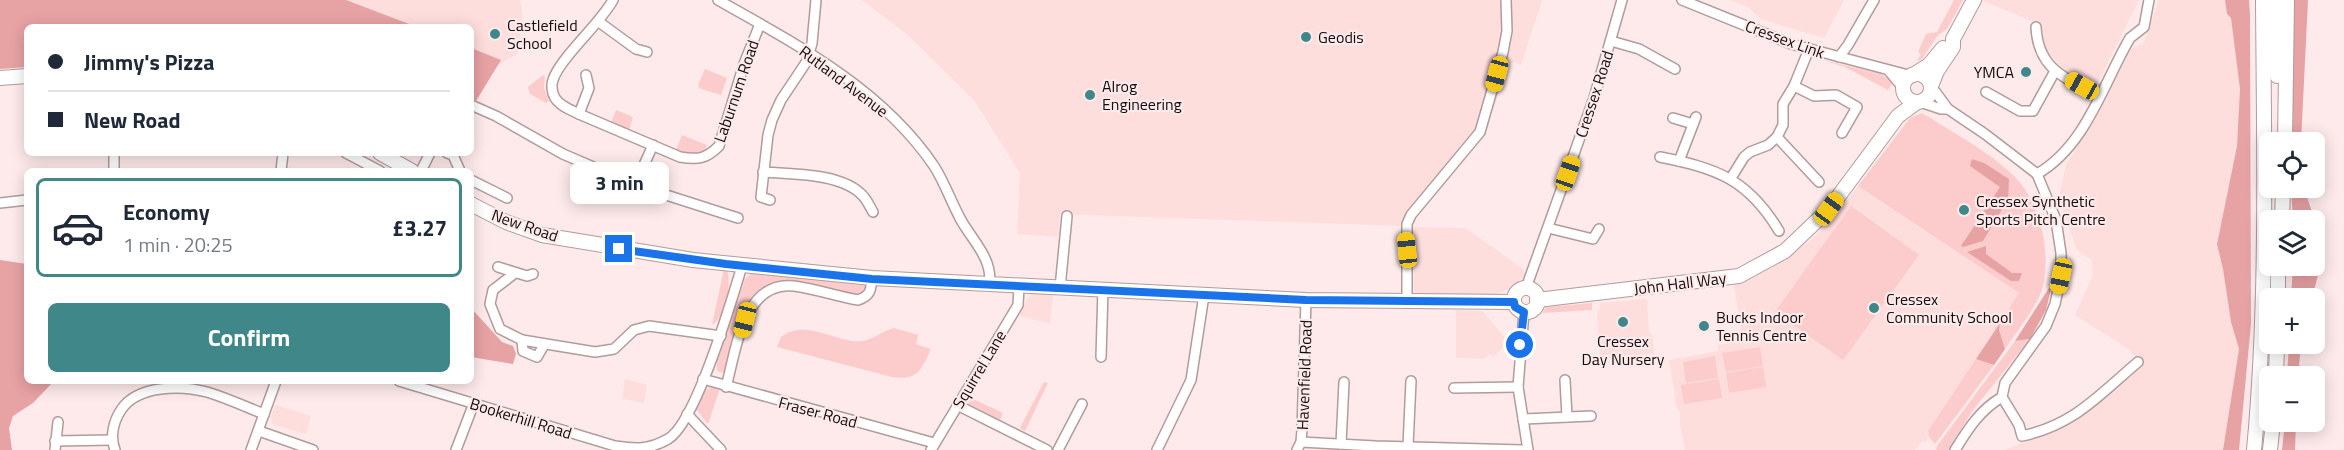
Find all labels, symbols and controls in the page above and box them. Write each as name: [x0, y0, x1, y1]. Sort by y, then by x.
place label: Castlefield School: [507, 13, 578, 55]
street label: Cressex Link: [1742, 14, 1828, 65]
place label: Geodis: [1318, 25, 1364, 49]
marker: Castlefield School: [488, 27, 502, 41]
marker: Geodis: [1299, 30, 1313, 44]
street label: Laburnum Road: [707, 37, 765, 145]
street label: Rutland Avenue: [794, 39, 894, 123]
text: Jimmy's Pizza: [84, 45, 214, 79]
street label: Cressex Road: [1569, 47, 1619, 141]
car: [1484, 54, 1510, 94]
place label: YMCA: [1974, 60, 2014, 84]
marker: YMCA: [2019, 65, 2033, 79]
car: [2062, 69, 2102, 103]
place label: Alrog Engineering: [1102, 74, 1182, 116]
marker: Alrog Engineering: [1083, 88, 1097, 102]
text: New Road: [84, 103, 181, 137]
map controls: [2259, 132, 2325, 432]
button: locate: [2259, 132, 2325, 198]
car: [1554, 153, 1582, 193]
callout: 3 min: [570, 162, 668, 204]
text: 3 min: [595, 167, 644, 198]
car: [1811, 189, 1847, 229]
place label: Cressex Synthetic Sports Pitch Centre: [1976, 189, 2106, 231]
text: Economy: [123, 195, 210, 229]
icon: car: [51, 201, 105, 255]
street label: New Road: [488, 202, 562, 248]
marker: Cressex Synthetic Sports Pitch Centre: [1957, 203, 1971, 217]
button: layers: [2259, 210, 2325, 276]
text: £3.27: [392, 211, 447, 245]
text: 1 min · 20:25: [123, 229, 233, 260]
car: [1396, 231, 1418, 269]
route end: [605, 235, 632, 262]
car: [2048, 257, 2074, 295]
street label: John Hall Way: [1632, 265, 1728, 301]
place label: Cressex Community School: [1886, 287, 2012, 329]
button: +: [2259, 288, 2325, 354]
car: [732, 300, 758, 340]
marker: Cressex Community School: [1867, 301, 1881, 315]
button: Confirm: [48, 303, 450, 372]
place label: Bucks Indoor Tennis Centre: [1716, 305, 1807, 347]
marker: Cressex Day Nursery: [1616, 315, 1630, 329]
marker: Bucks Indoor Tennis Centre: [1697, 319, 1711, 333]
street label: Havenfield Road: [1290, 320, 1318, 430]
street label: Squirrel Lane: [946, 325, 1012, 413]
place label: Cressex Day Nursery: [1581, 329, 1665, 371]
route start: [1506, 331, 1533, 358]
button: −: [2259, 366, 2325, 432]
street label: Fraser Road: [776, 390, 860, 434]
street label: Bookerhill Road: [467, 391, 575, 445]

